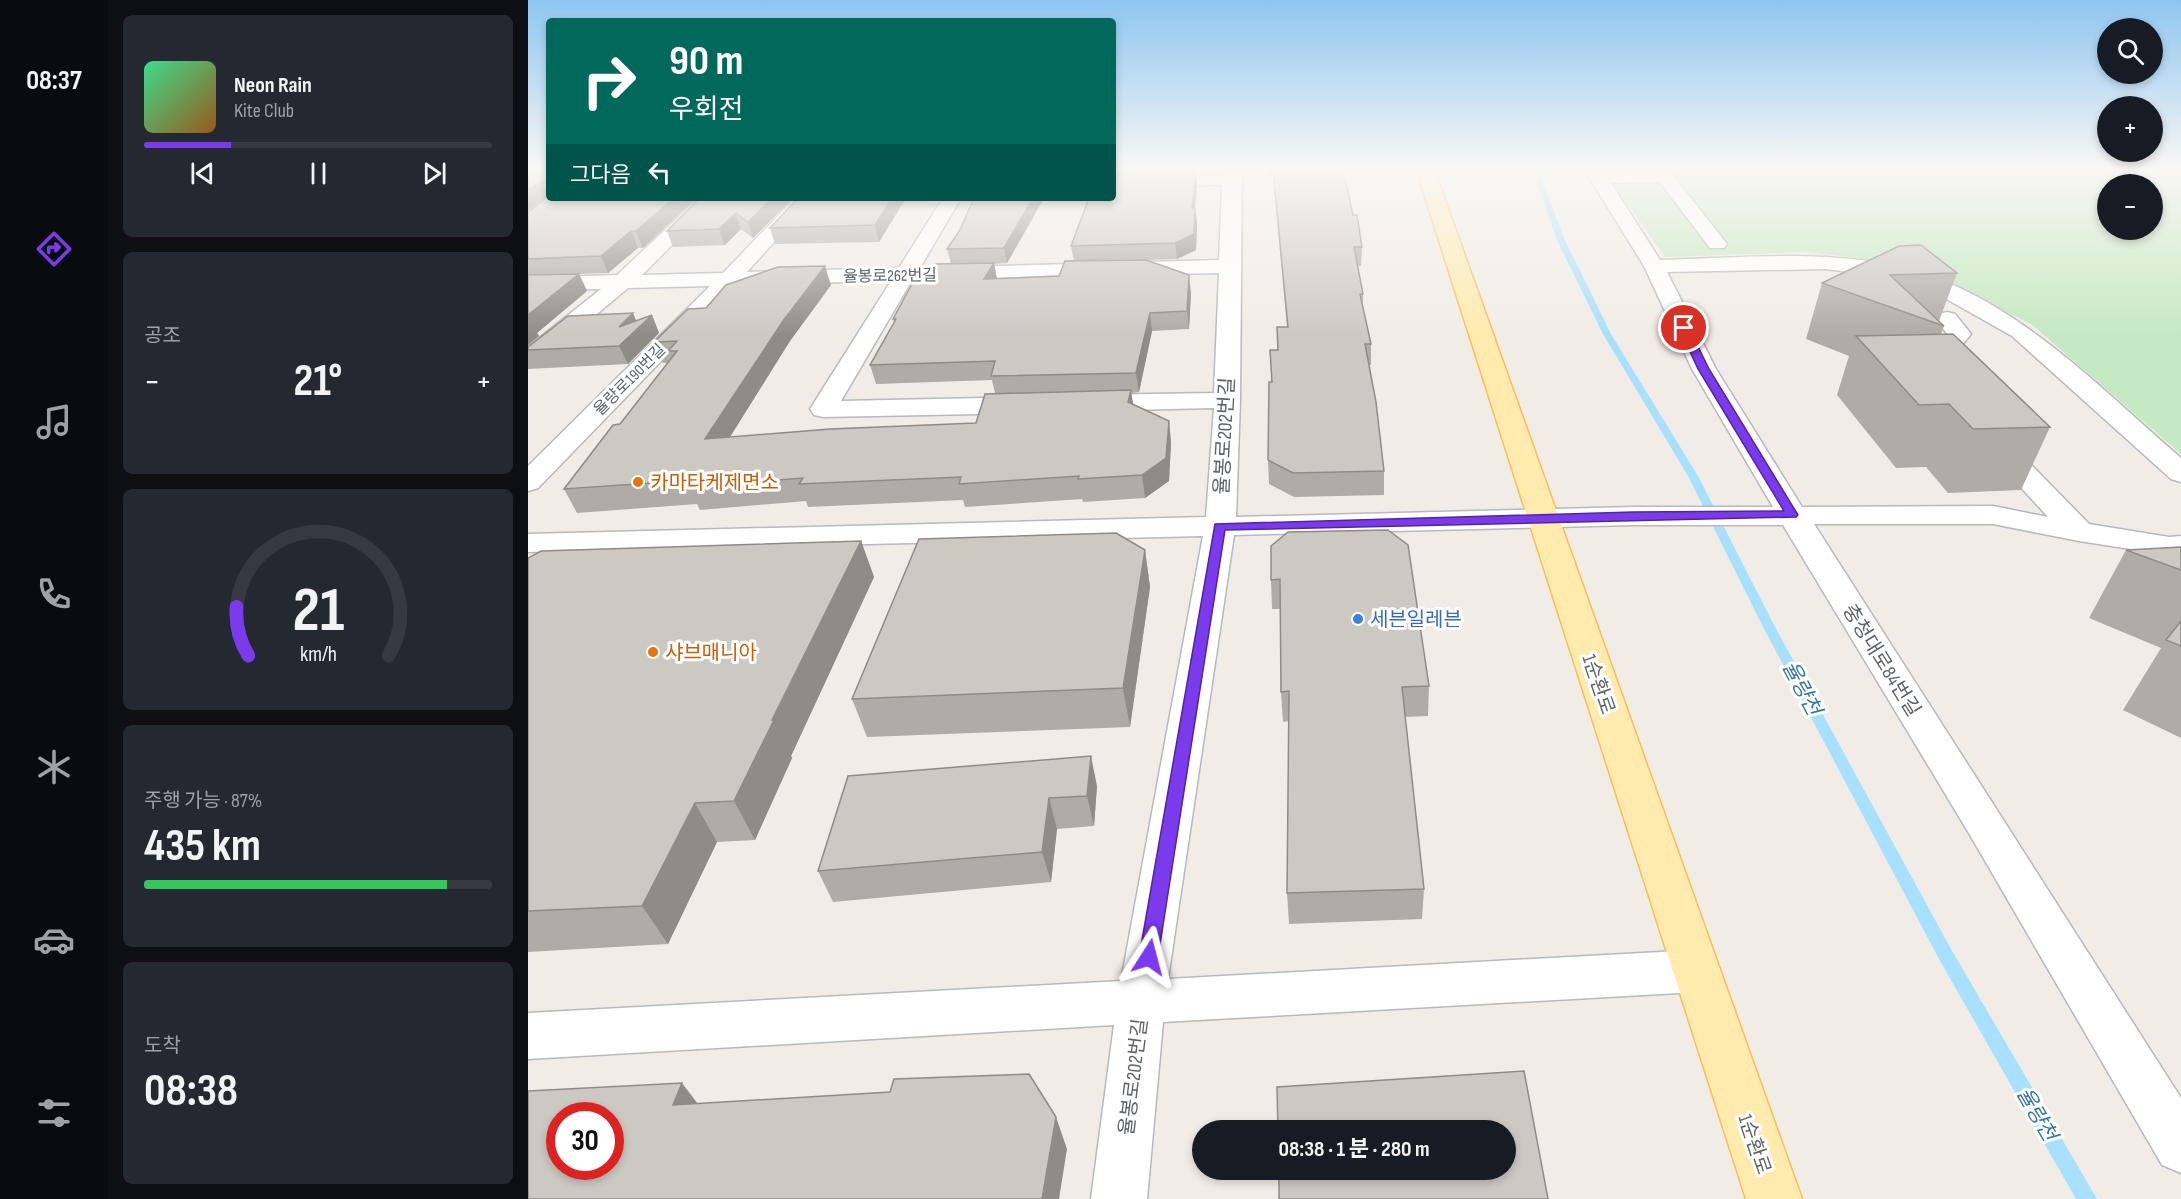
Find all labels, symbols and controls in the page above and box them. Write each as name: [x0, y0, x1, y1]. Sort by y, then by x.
map controls: [2097, 18, 2163, 240]
button: search: [2097, 18, 2163, 84]
text: 90 m: [669, 36, 743, 87]
icon: right: [570, 42, 648, 120]
text: 08:37: [26, 65, 82, 97]
text: Neon Rain: [234, 72, 312, 99]
text: 우회전: [669, 94, 744, 126]
button: +: [2097, 96, 2163, 162]
text: Kite Club: [234, 99, 294, 123]
icon: left: [643, 156, 676, 189]
icon: previous: [186, 157, 219, 190]
icon: pause: [302, 157, 335, 190]
icon: next: [418, 157, 451, 190]
text: 그다음: [570, 162, 631, 189]
button: −: [2097, 174, 2163, 240]
icon: directions: [33, 228, 75, 270]
street label: 율봉로262번길: [843, 266, 937, 287]
pin: [1658, 302, 1709, 353]
icon: arrive: [1667, 311, 1700, 344]
text: 공조: [144, 324, 181, 348]
street label: 율량로190번길: [590, 340, 670, 420]
text: 21°: [294, 354, 342, 409]
text: −: [144, 362, 160, 402]
text: +: [476, 362, 492, 402]
street label: 율봉로202번길: [1210, 377, 1240, 495]
icon: music: [33, 401, 75, 443]
place label: 카마타케제면소: [650, 471, 779, 495]
marker: 카마타케제면소: [631, 475, 645, 489]
icon: phone: [33, 573, 75, 615]
text: 21: [292, 575, 344, 650]
street label: 충청대로84번길: [1837, 600, 1925, 721]
place label: 세븐일레븐: [1370, 608, 1462, 632]
marker: 세븐일레븐: [1351, 612, 1365, 626]
place label: 샤브매니아: [665, 641, 757, 665]
text: km/h: [299, 643, 337, 668]
marker: 샤브매니아: [646, 645, 660, 659]
street label: 1순환로: [1577, 651, 1620, 718]
water label: 율량천: [1777, 657, 1827, 722]
icon: climate: [33, 746, 75, 788]
text: 주행 가능 · 87%: [144, 789, 262, 813]
text: 435 km: [144, 819, 261, 874]
icon: car: [33, 919, 75, 961]
position arrow: [1117, 925, 1181, 989]
street label: 율봉로202번길: [1115, 1017, 1153, 1137]
text: 도착: [144, 1034, 181, 1058]
text: 08:38: [144, 1064, 238, 1119]
water label: 율량천: [2011, 1083, 2063, 1148]
icon: filters: [33, 1092, 75, 1134]
speed limit sign: 30: [546, 1102, 624, 1180]
street label: 1순환로: [1733, 1111, 1776, 1178]
text: 08:38 · 1 분 · 280 m: [1278, 1136, 1430, 1163]

